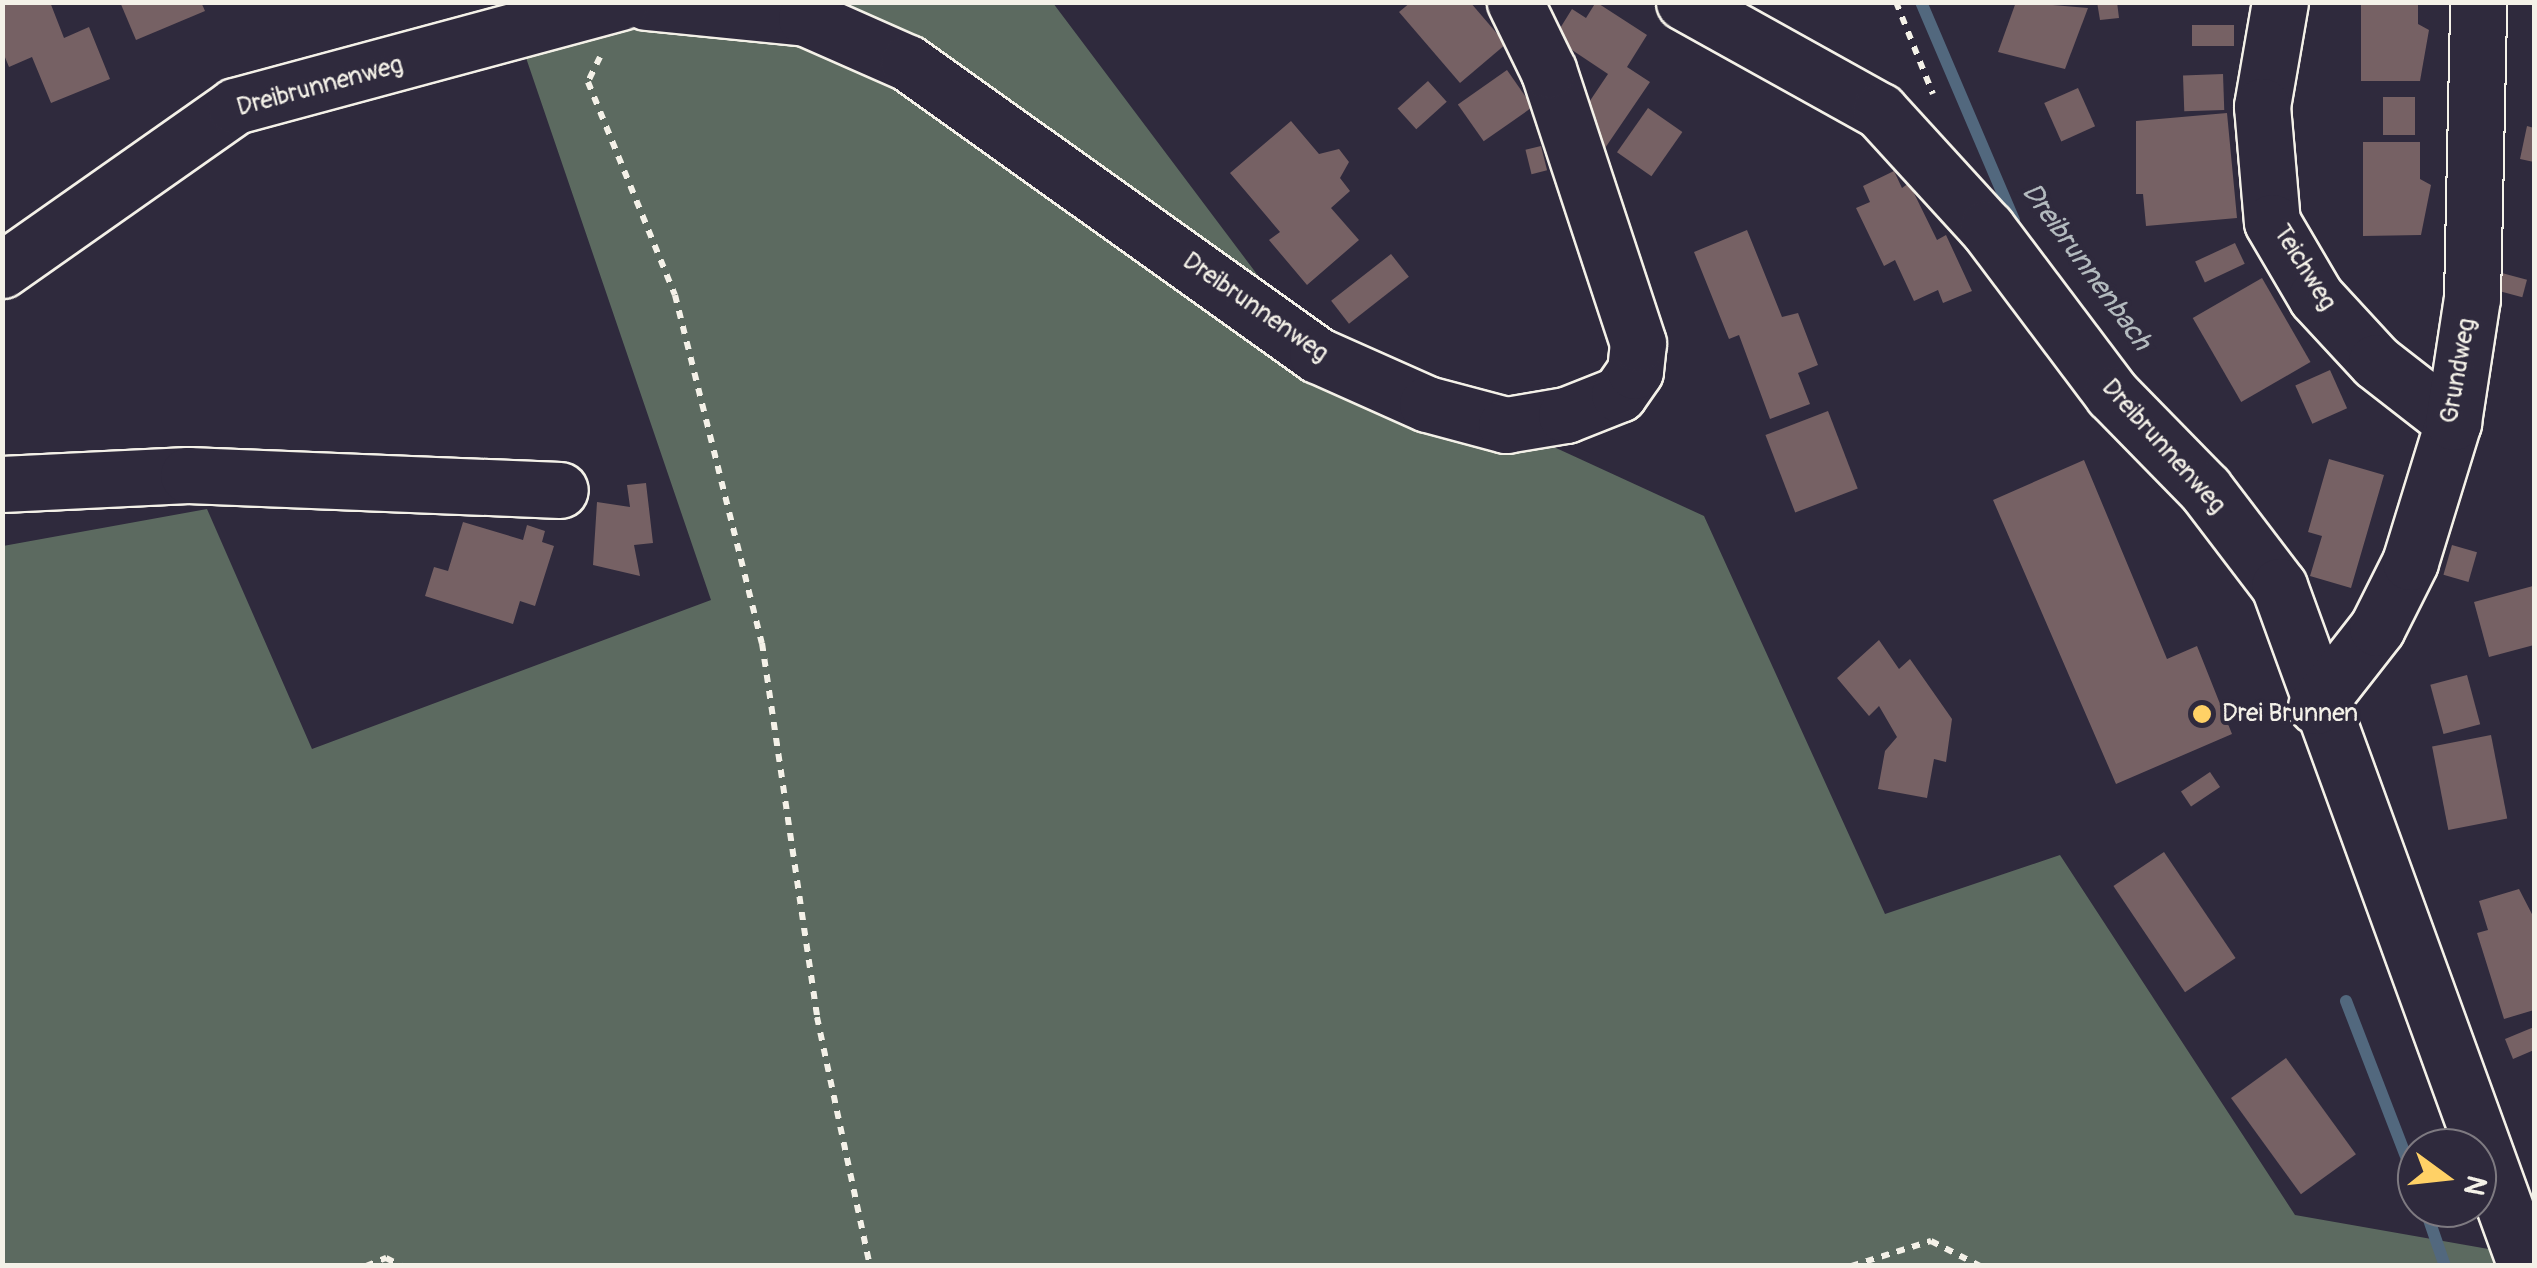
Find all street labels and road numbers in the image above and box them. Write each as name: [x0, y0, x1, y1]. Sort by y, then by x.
street label: Dreibrunnenweg: [234, 50, 406, 124]
street label: Teichweg: [2266, 220, 2342, 316]
street label: Dreibrunnenweg: [1176, 247, 1334, 369]
street label: Grundweg: [2435, 316, 2483, 426]
street label: Dreibrunnenweg: [2095, 374, 2231, 520]

